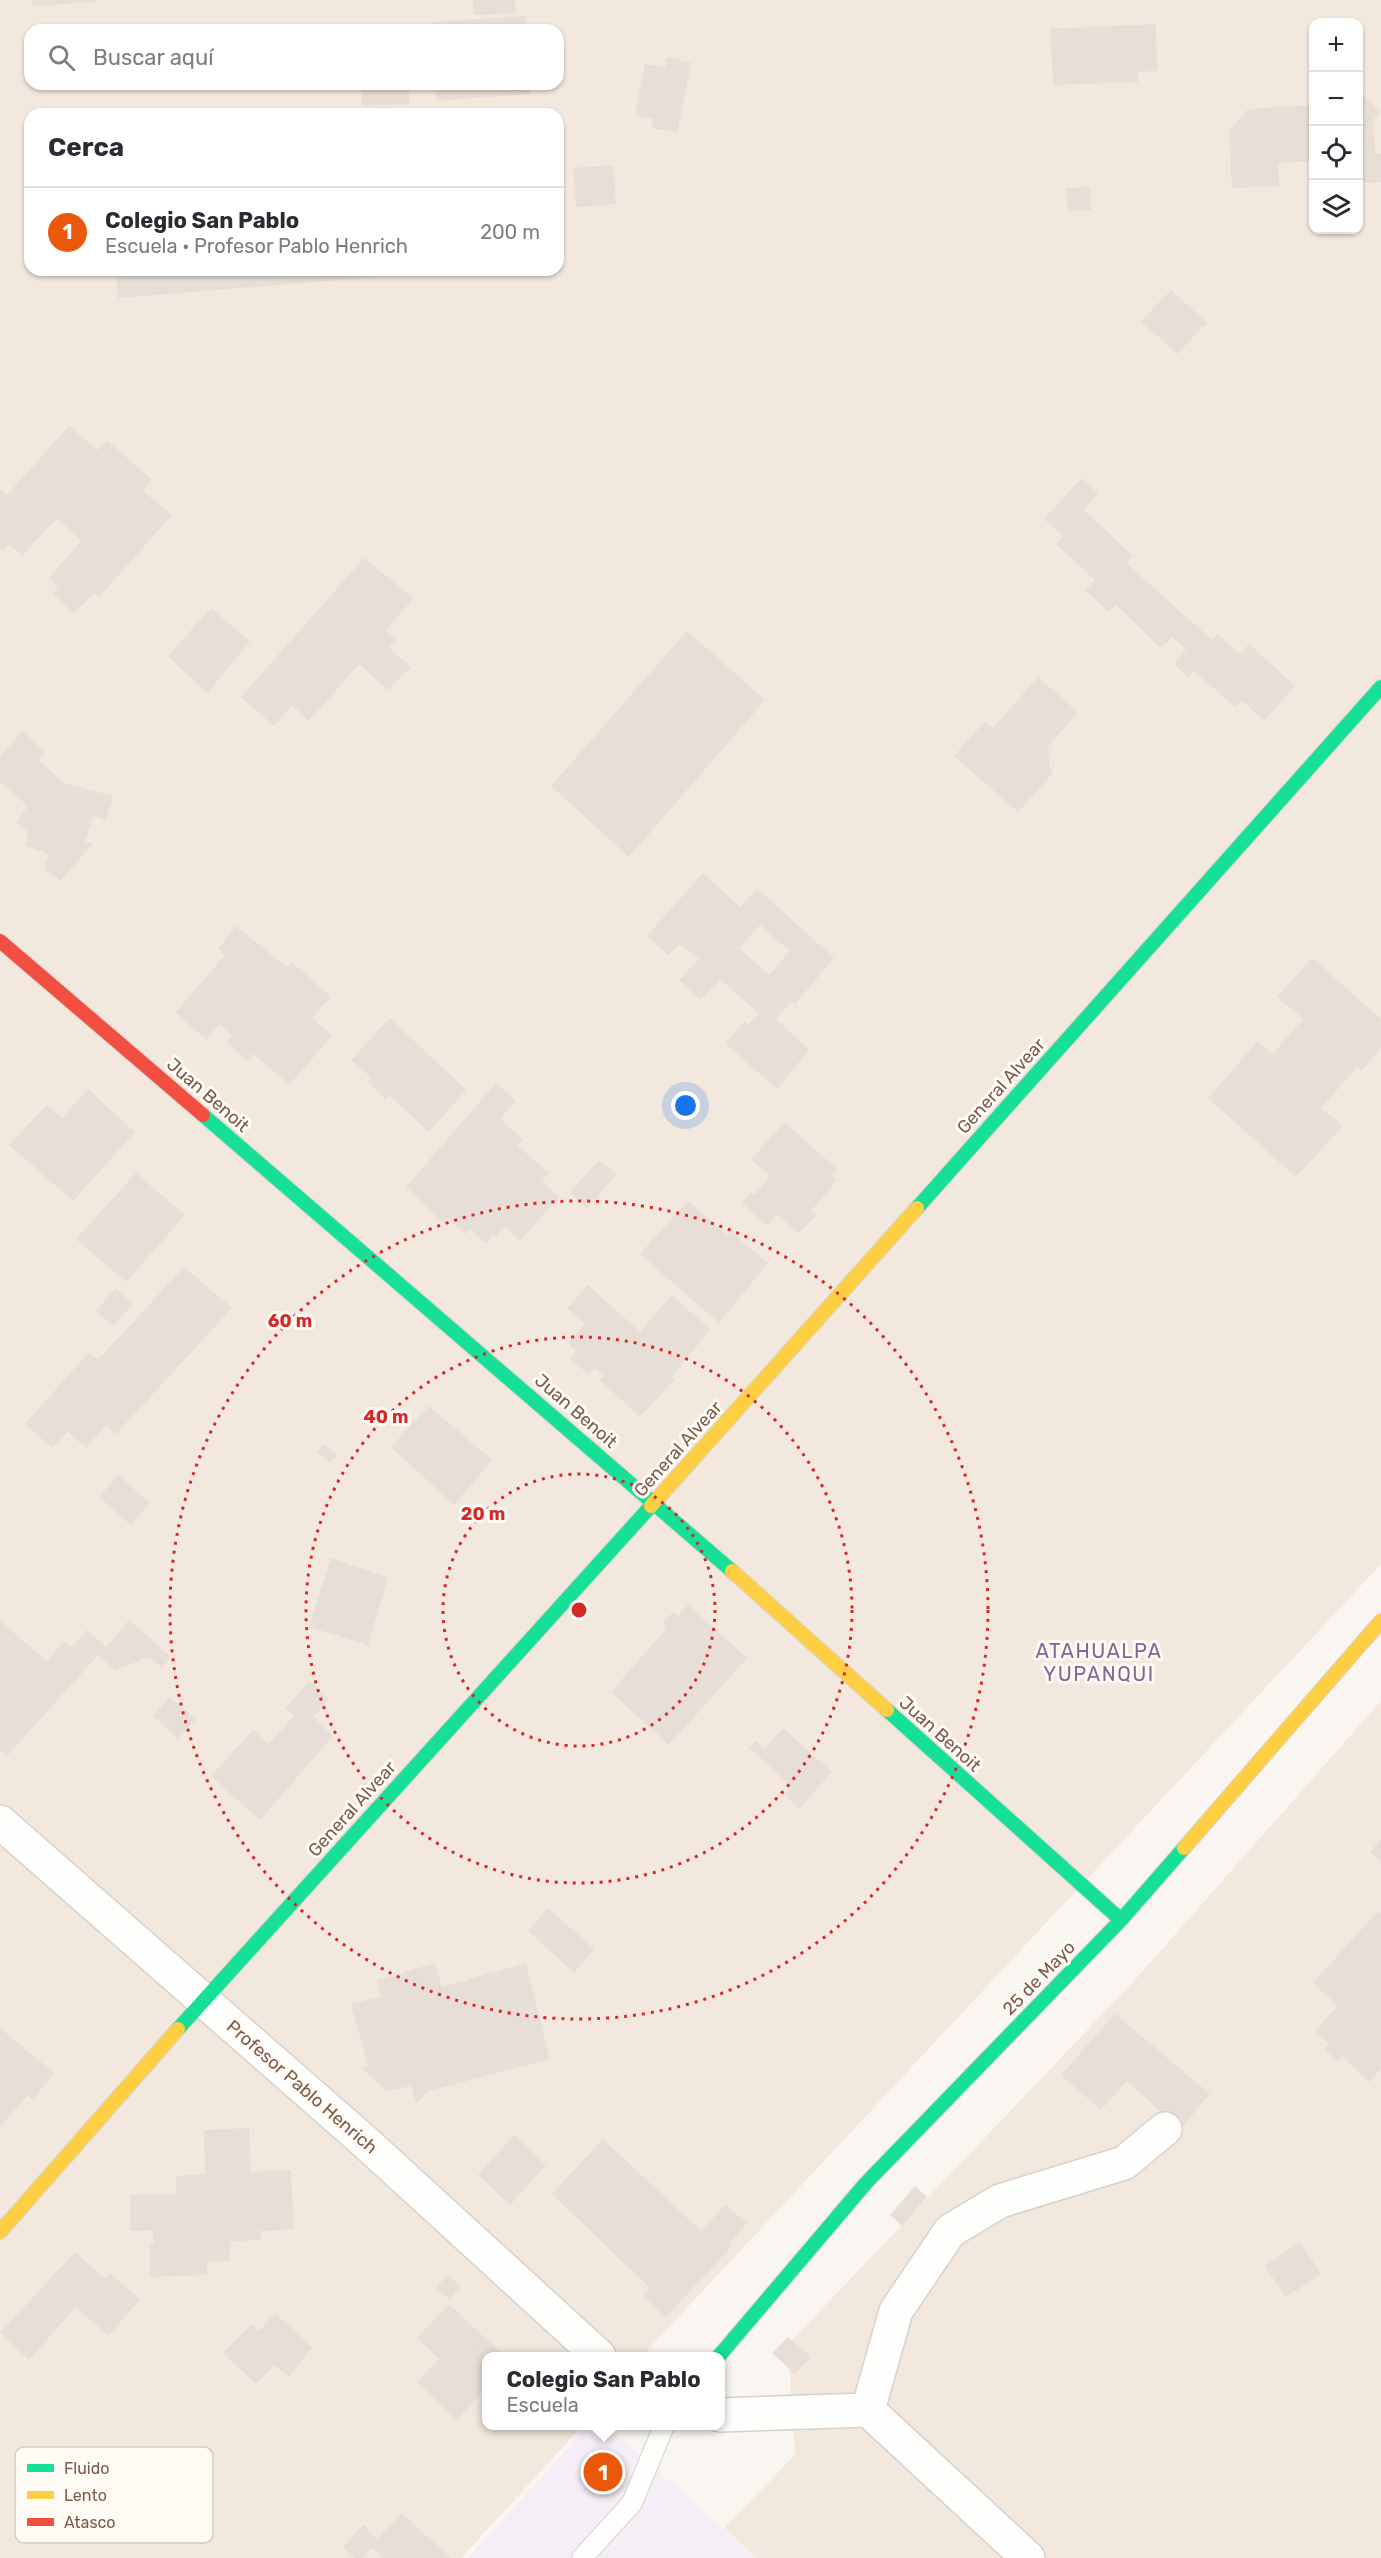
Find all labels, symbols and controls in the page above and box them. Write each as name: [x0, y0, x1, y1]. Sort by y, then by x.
map controls: [1309, 18, 1363, 234]
button: +: [1309, 18, 1363, 72]
search box: [24, 24, 564, 90]
icon: search: [45, 41, 78, 74]
text: Buscar aquí: [93, 44, 214, 71]
button: −: [1309, 72, 1363, 126]
button: locate: [1309, 126, 1363, 180]
text: Cerca: [48, 132, 124, 163]
button: layers: [1309, 180, 1363, 234]
text: Colegio San Pablo: [105, 207, 299, 234]
text: 1: [63, 220, 72, 244]
text: 200 m: [480, 220, 540, 244]
text: Escuela · Profesor Pablo Henrich: [105, 234, 408, 258]
street label: General Alvear: [952, 1033, 1050, 1138]
street label: Juan Benoit: [162, 1053, 254, 1137]
your location: [671, 1091, 700, 1120]
text: 60 m: [268, 1310, 312, 1332]
street label: Juan Benoit: [530, 1369, 622, 1453]
street label: General Alvear: [629, 1396, 727, 1501]
text: 40 m: [364, 1406, 408, 1428]
text: 20 m: [461, 1503, 505, 1525]
centre of rings: [569, 1600, 589, 1620]
district label: ATAHUALPA YUPANQUI: [1035, 1639, 1163, 1686]
street label: Juan Benoit: [895, 1692, 985, 1776]
street label: General Alvear: [303, 1756, 401, 1861]
street label: 25 de Mayo: [998, 1936, 1080, 2020]
street label: Profesor Pablo Henrich: [222, 2015, 382, 2159]
popup: [482, 2352, 725, 2430]
text: Colegio San Pablo: [506, 2366, 701, 2393]
text: Escuela: [506, 2393, 579, 2417]
legend: [15, 2447, 213, 2543]
pin: 1: [584, 2450, 622, 2494]
text: Fluido: [64, 2459, 109, 2478]
text: Lento: [64, 2486, 107, 2505]
text: Atasco: [64, 2513, 116, 2532]

